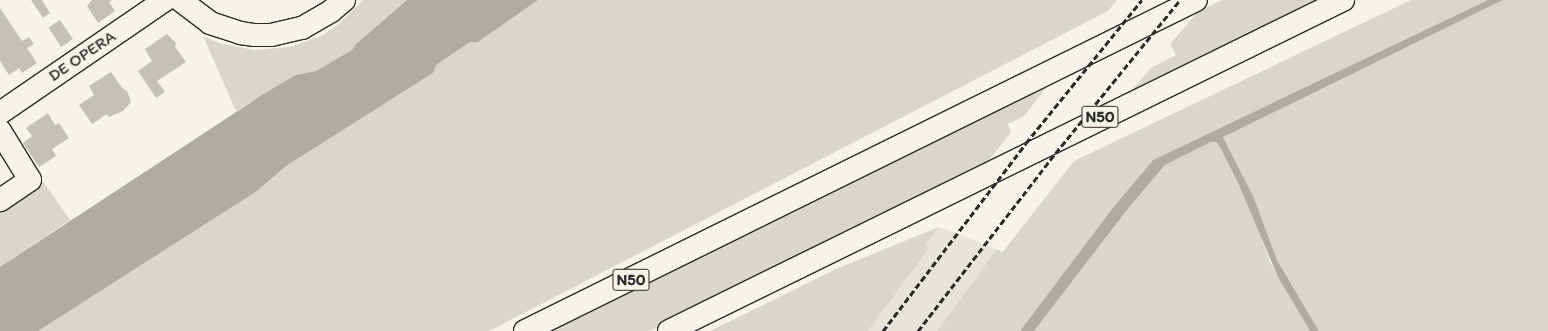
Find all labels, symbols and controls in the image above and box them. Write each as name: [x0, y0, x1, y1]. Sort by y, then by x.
street label: DE OPERA: [44, 26, 120, 86]
road number: N50: [1081, 103, 1119, 131]
road number: N50: [612, 266, 650, 294]

